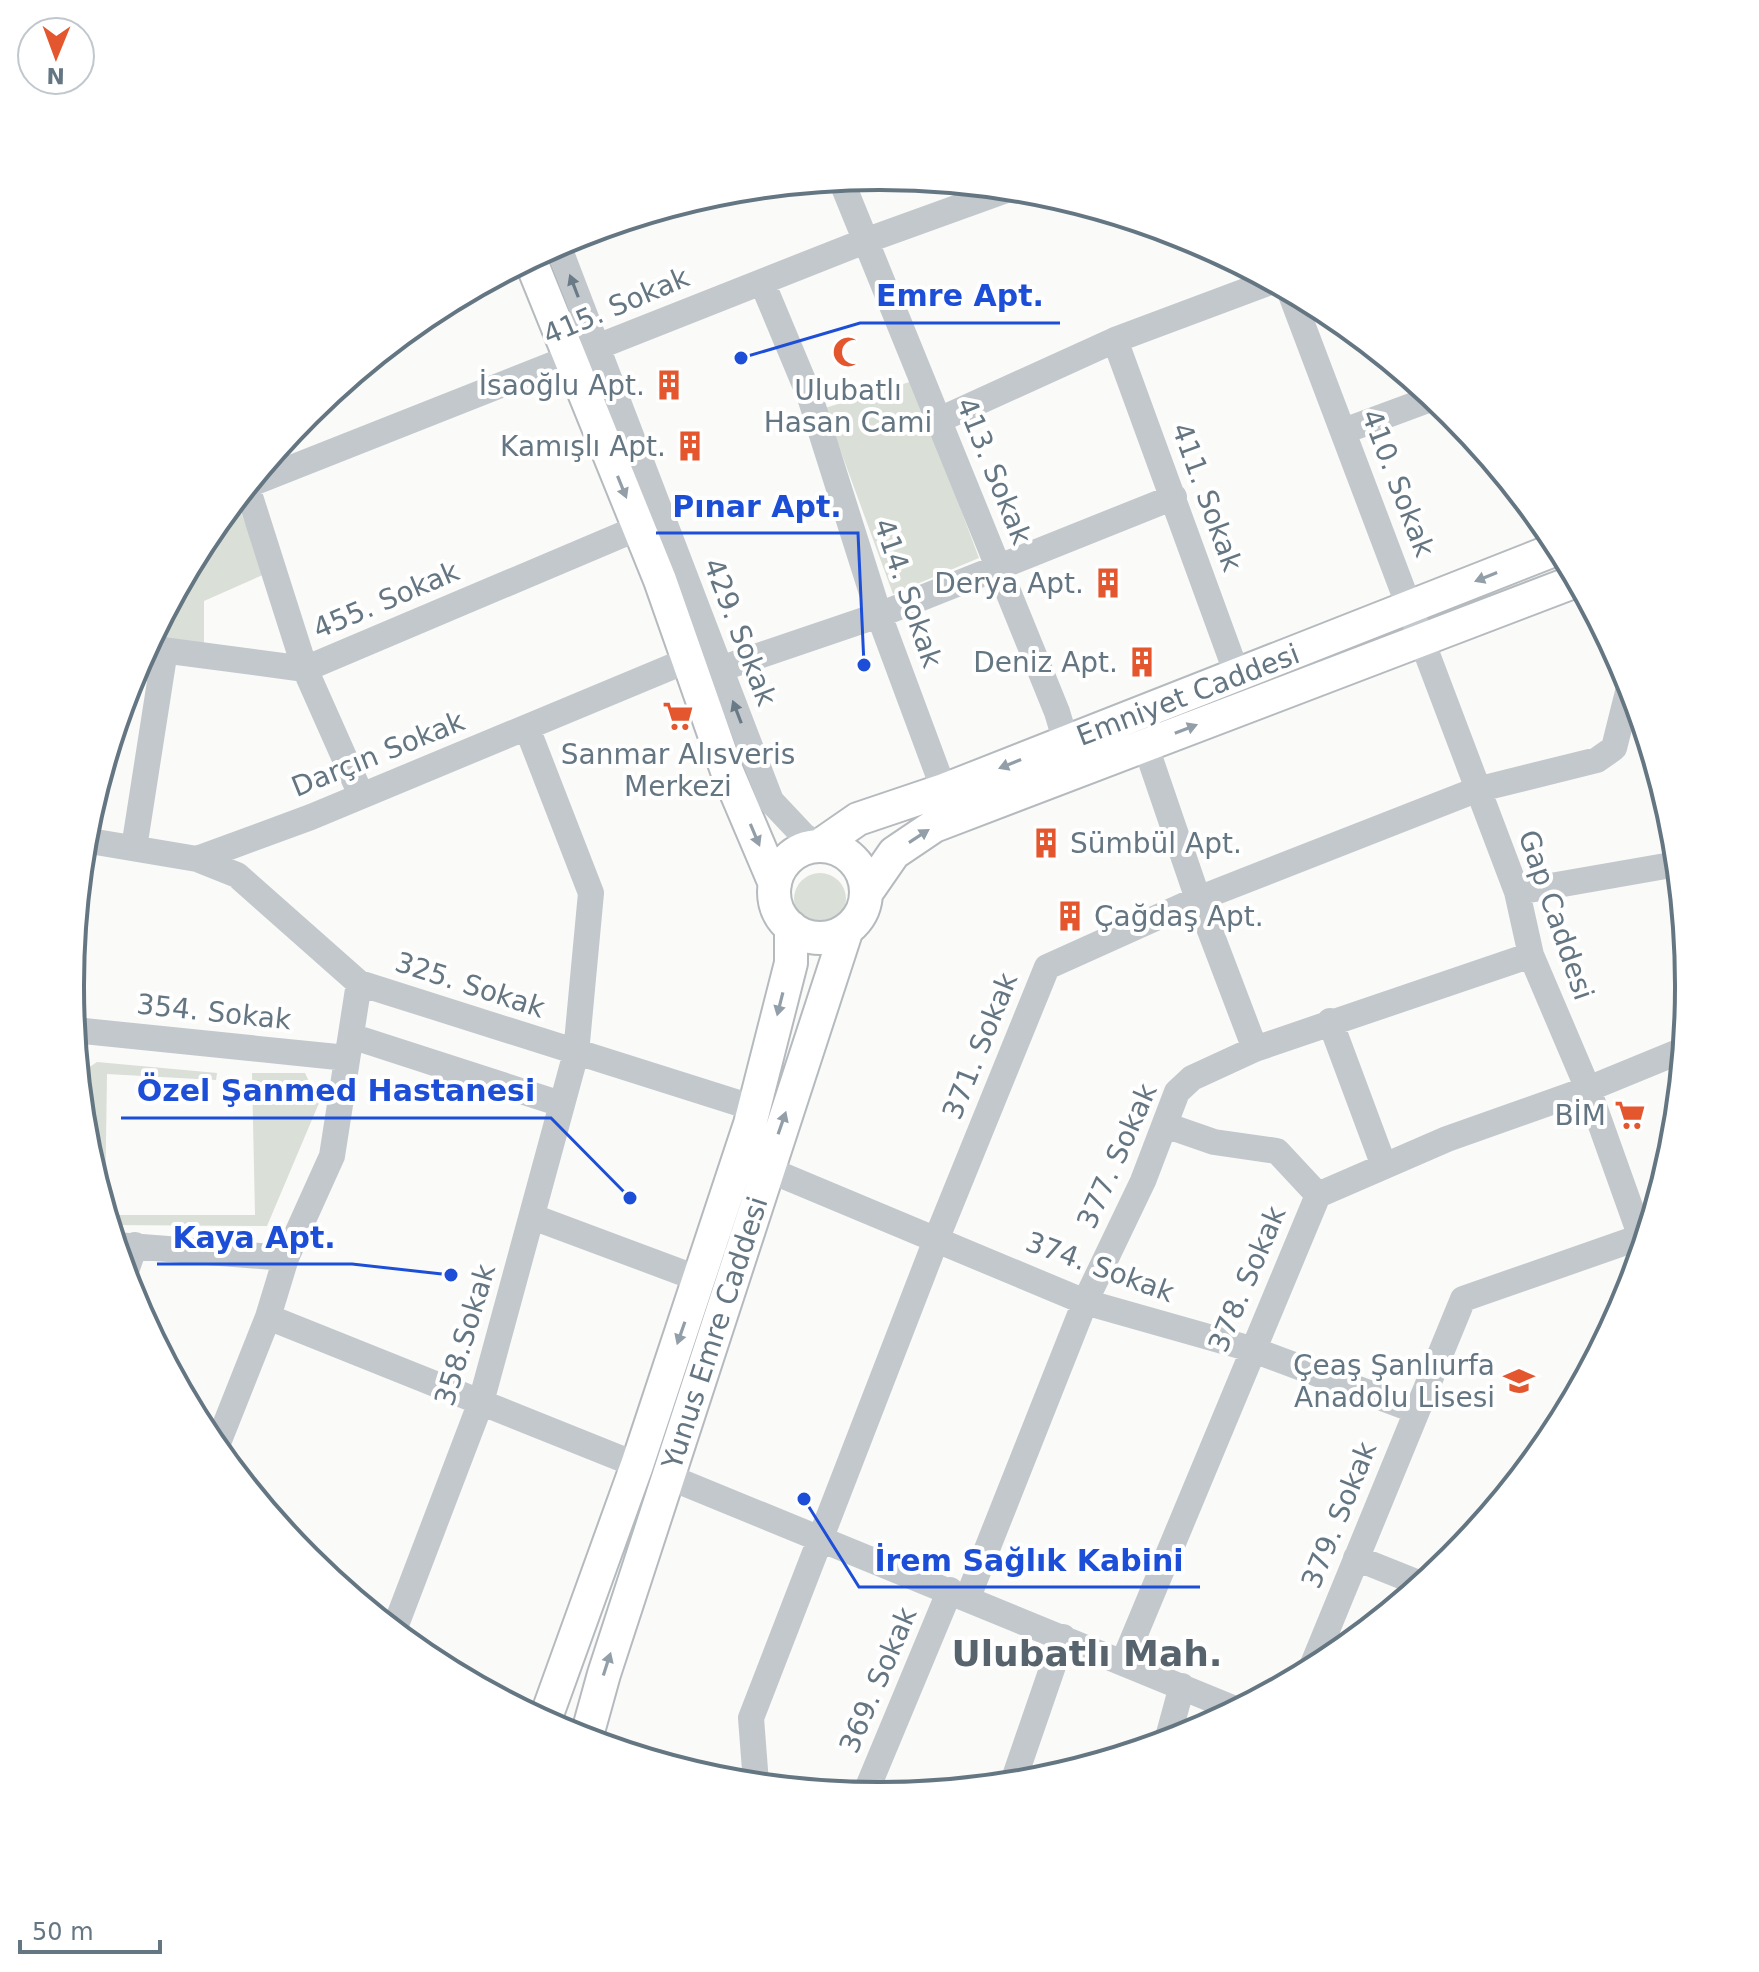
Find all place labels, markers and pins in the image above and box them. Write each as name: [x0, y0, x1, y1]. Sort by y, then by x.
callout: Emre Apt.: [860, 269, 1060, 323]
mosque icon: Ulubatlı Hasan Cami: [831, 335, 865, 369]
building icon: İsaoğlu Apt.: [652, 368, 686, 402]
place label: İsaoğlu Apt.: [479, 369, 645, 402]
place label: Ulubatlı Hasan Cami: [764, 374, 932, 439]
building icon: Kamışlı Apt.: [673, 429, 707, 463]
place label: Kamışlı Apt.: [500, 430, 666, 463]
callout: Pınar Apt.: [656, 479, 858, 533]
building icon: Derya Apt.: [1091, 566, 1125, 600]
place label: Derya Apt.: [934, 567, 1084, 600]
building icon: Deniz Apt.: [1125, 645, 1159, 679]
place label: Deniz Apt.: [973, 646, 1118, 679]
supermarket icon: Sanmar Alısveris Merkezi: [661, 699, 695, 733]
place label: Sanmar Alısveris Merkezi: [561, 738, 795, 803]
building icon: Sümbül Apt.: [1029, 826, 1063, 860]
place label: Sümbül Apt.: [1070, 827, 1242, 860]
building icon: Çağdaş Apt.: [1053, 899, 1087, 933]
place label: Çağdaş Apt.: [1094, 900, 1264, 933]
callout: Özel Şanmed Hastanesi: [121, 1064, 551, 1118]
supermarket icon: BİM: [1613, 1098, 1647, 1132]
place label: BİM: [1554, 1099, 1606, 1132]
callout: Kaya Apt.: [157, 1210, 352, 1264]
place label: Çeaş Şanlıurfa Anadolu Lisesi: [1293, 1349, 1495, 1414]
school or university icon: Çeaş Şanlıurfa Anadolu Lisesi: [1502, 1364, 1536, 1398]
callout: İrem Sağlık Kabini: [859, 1533, 1200, 1587]

